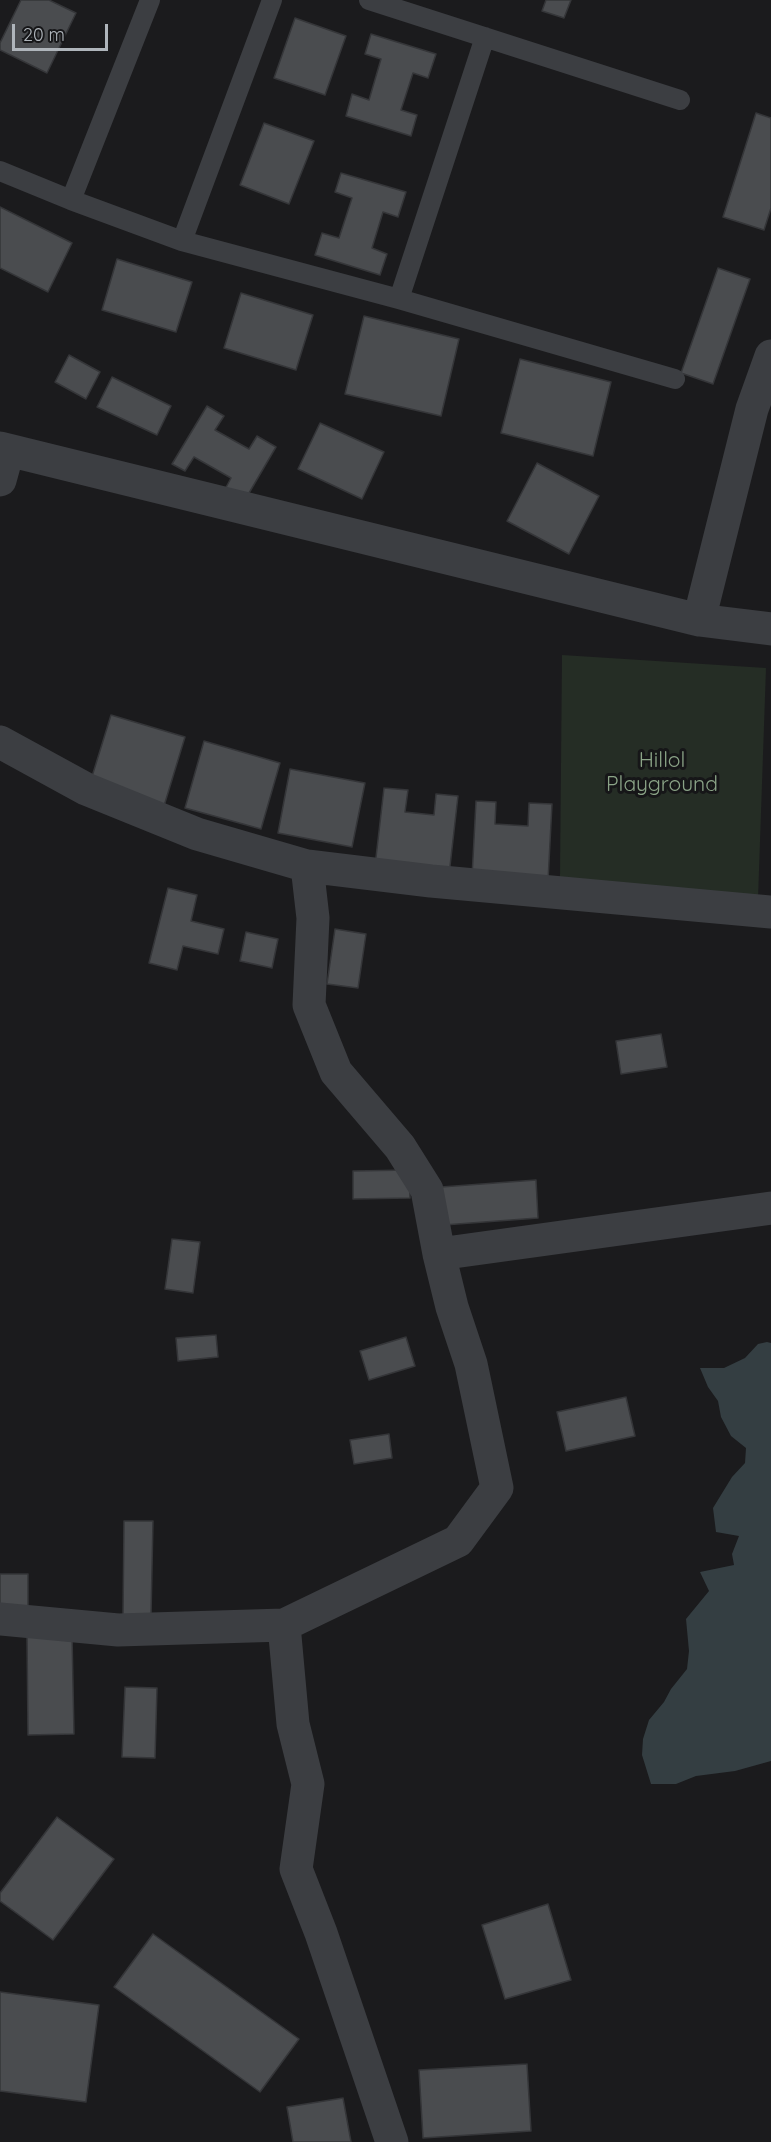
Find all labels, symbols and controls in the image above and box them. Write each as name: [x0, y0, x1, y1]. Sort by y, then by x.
scale bar: [15, 12, 111, 50]
text: 20 m: [23, 23, 65, 46]
park label: Hillol Playground: [606, 748, 718, 798]

